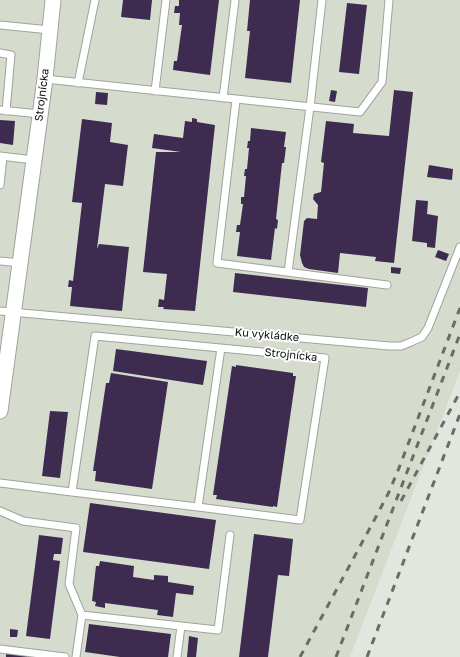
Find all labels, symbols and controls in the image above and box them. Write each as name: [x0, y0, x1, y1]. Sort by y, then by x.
street label: Strojnícka: [32, 68, 52, 122]
street label: Ku vykládke: [234, 326, 300, 344]
street label: Strojnícka: [264, 346, 318, 364]

